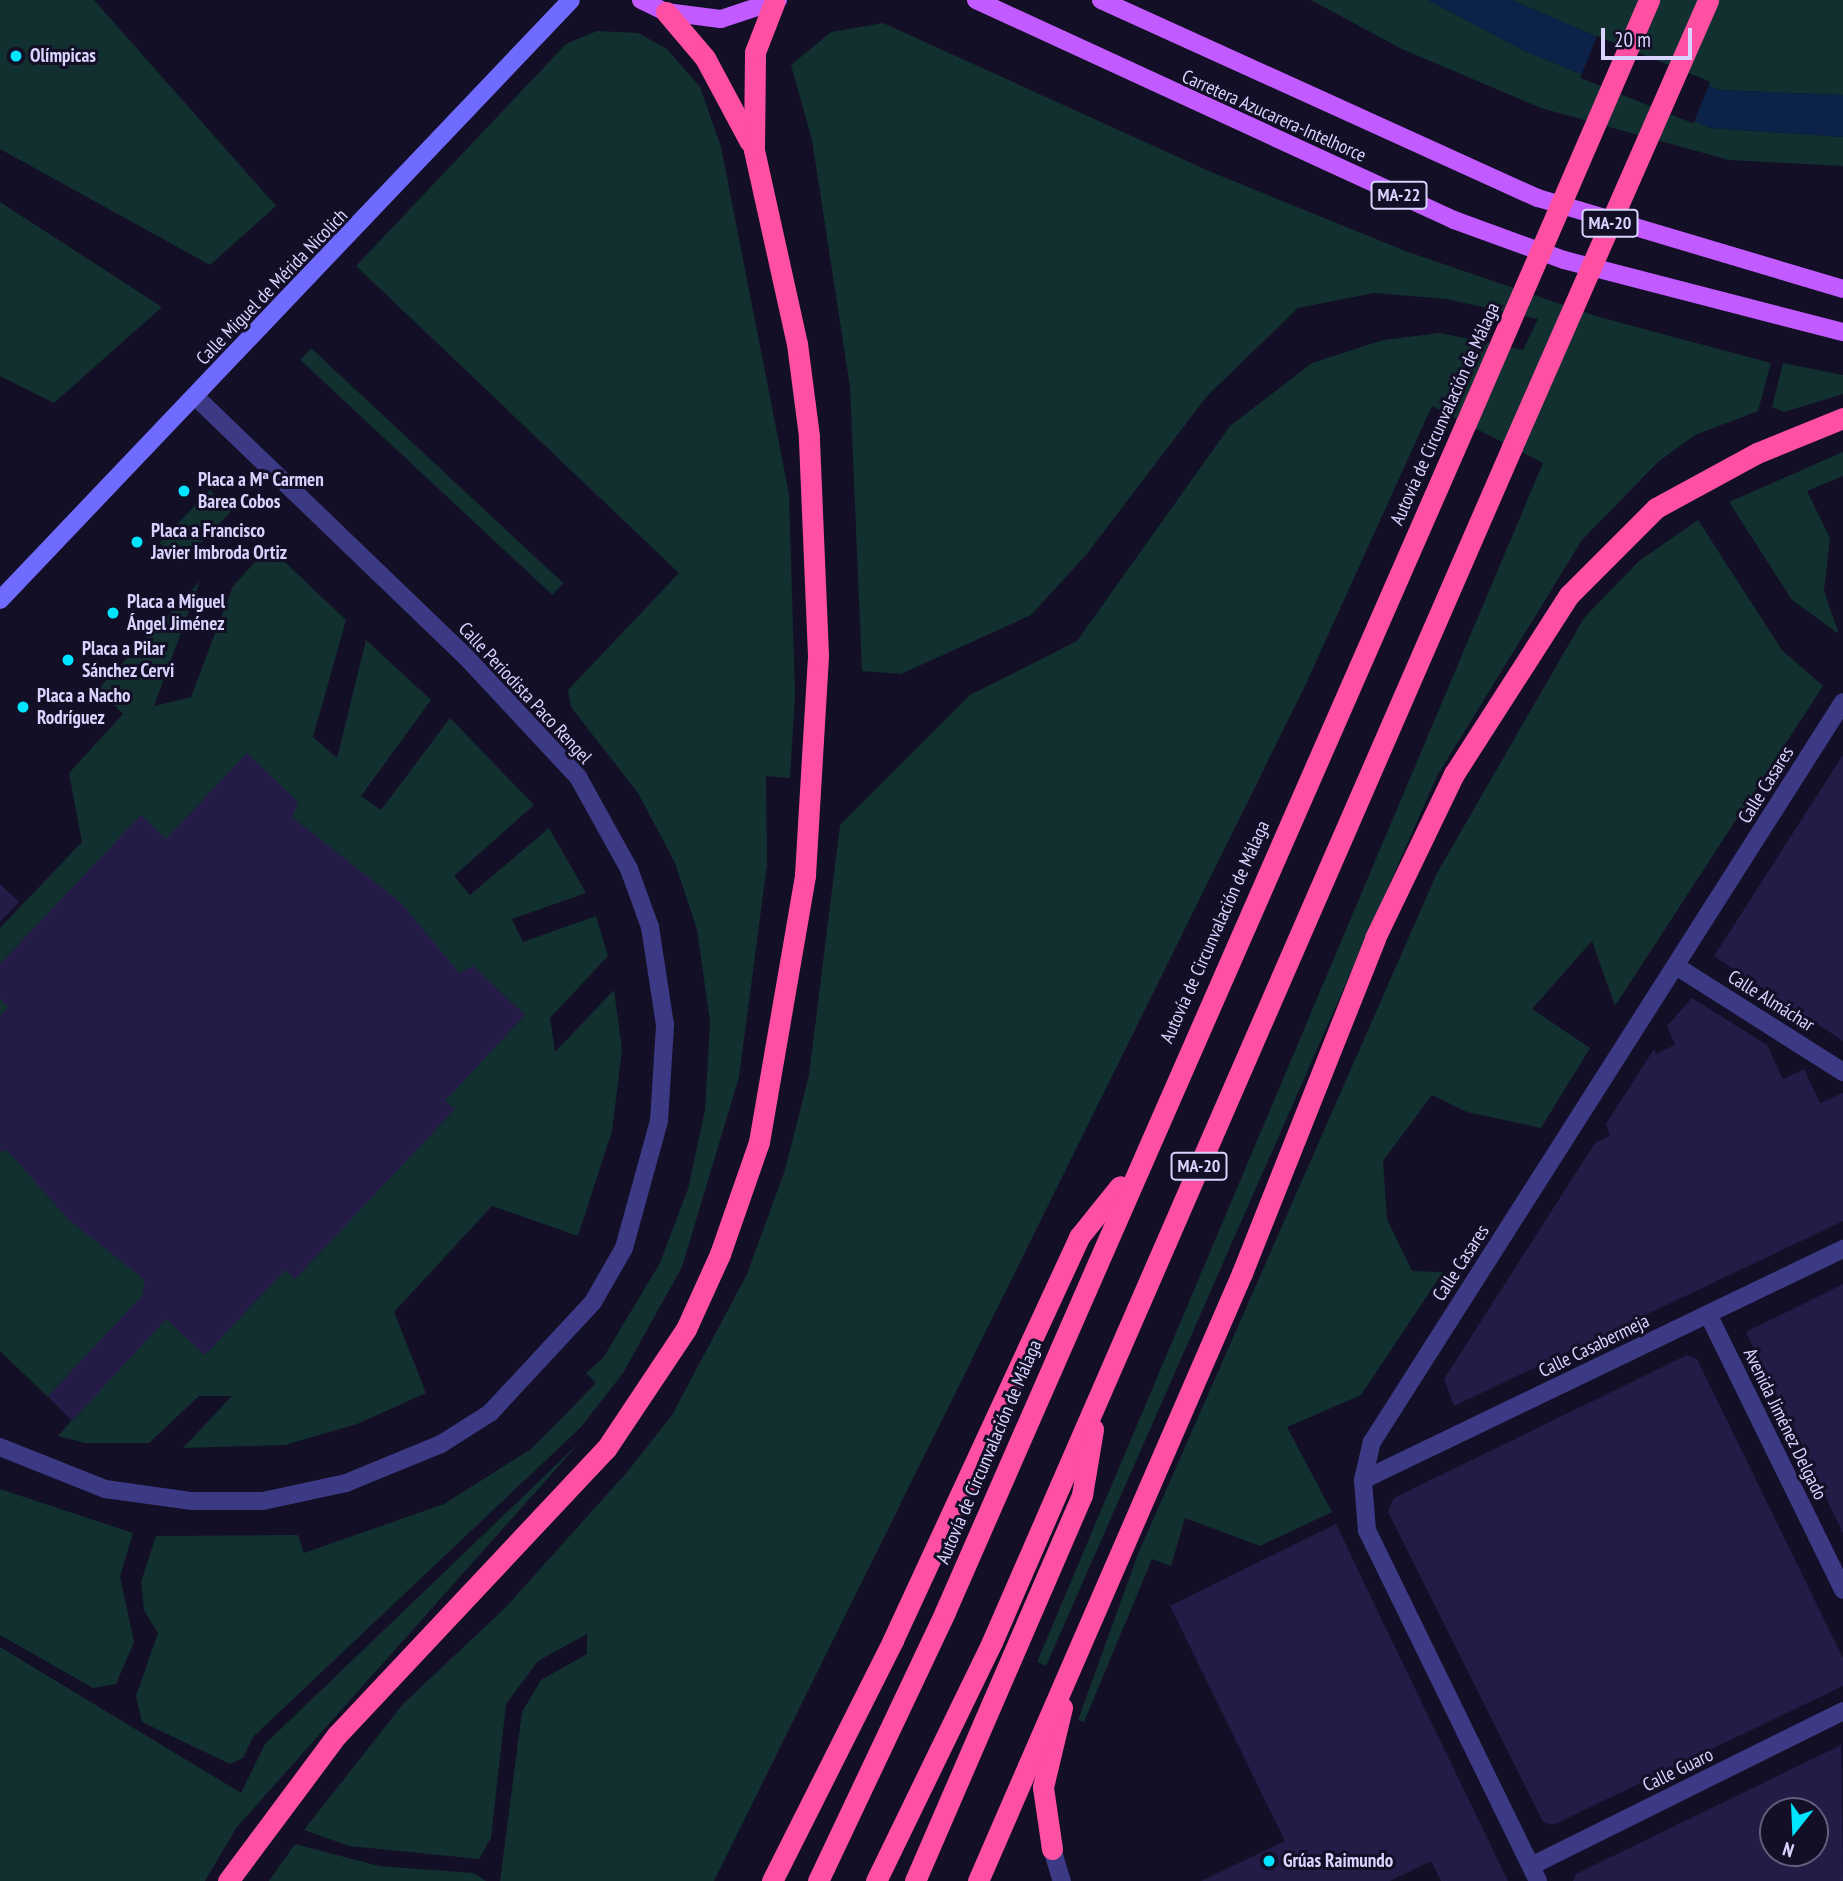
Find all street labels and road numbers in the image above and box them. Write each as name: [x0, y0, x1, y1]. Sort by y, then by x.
street label: Carretera Azucarera-Intelhorce: [1178, 65, 1370, 167]
road number: MA-22: [1369, 180, 1429, 210]
street label: Calle Miguel de Mérida Nicolich: [192, 204, 352, 370]
road number: MA-20: [1580, 208, 1640, 238]
street label: Autovía de Circunvalación de Málaga: [1386, 299, 1504, 529]
street label: Calle Periodista Paco Rengel: [454, 618, 596, 768]
street label: Calle Casares: [1733, 742, 1799, 828]
street label: Autovía de Circunvalación de Málaga: [1156, 817, 1274, 1047]
street label: Calle Almáchar: [1723, 965, 1819, 1037]
road number: MA-20: [1169, 1152, 1229, 1181]
street label: Calle Casares: [1428, 1221, 1494, 1305]
street label: Calle Casabermeja: [1535, 1309, 1653, 1383]
street label: Autovía de Circunvalación de Málaga: [931, 1337, 1047, 1567]
street label: Avenida Jiménez Delgado: [1738, 1344, 1832, 1504]
street label: Calle Guaro: [1639, 1743, 1717, 1797]

